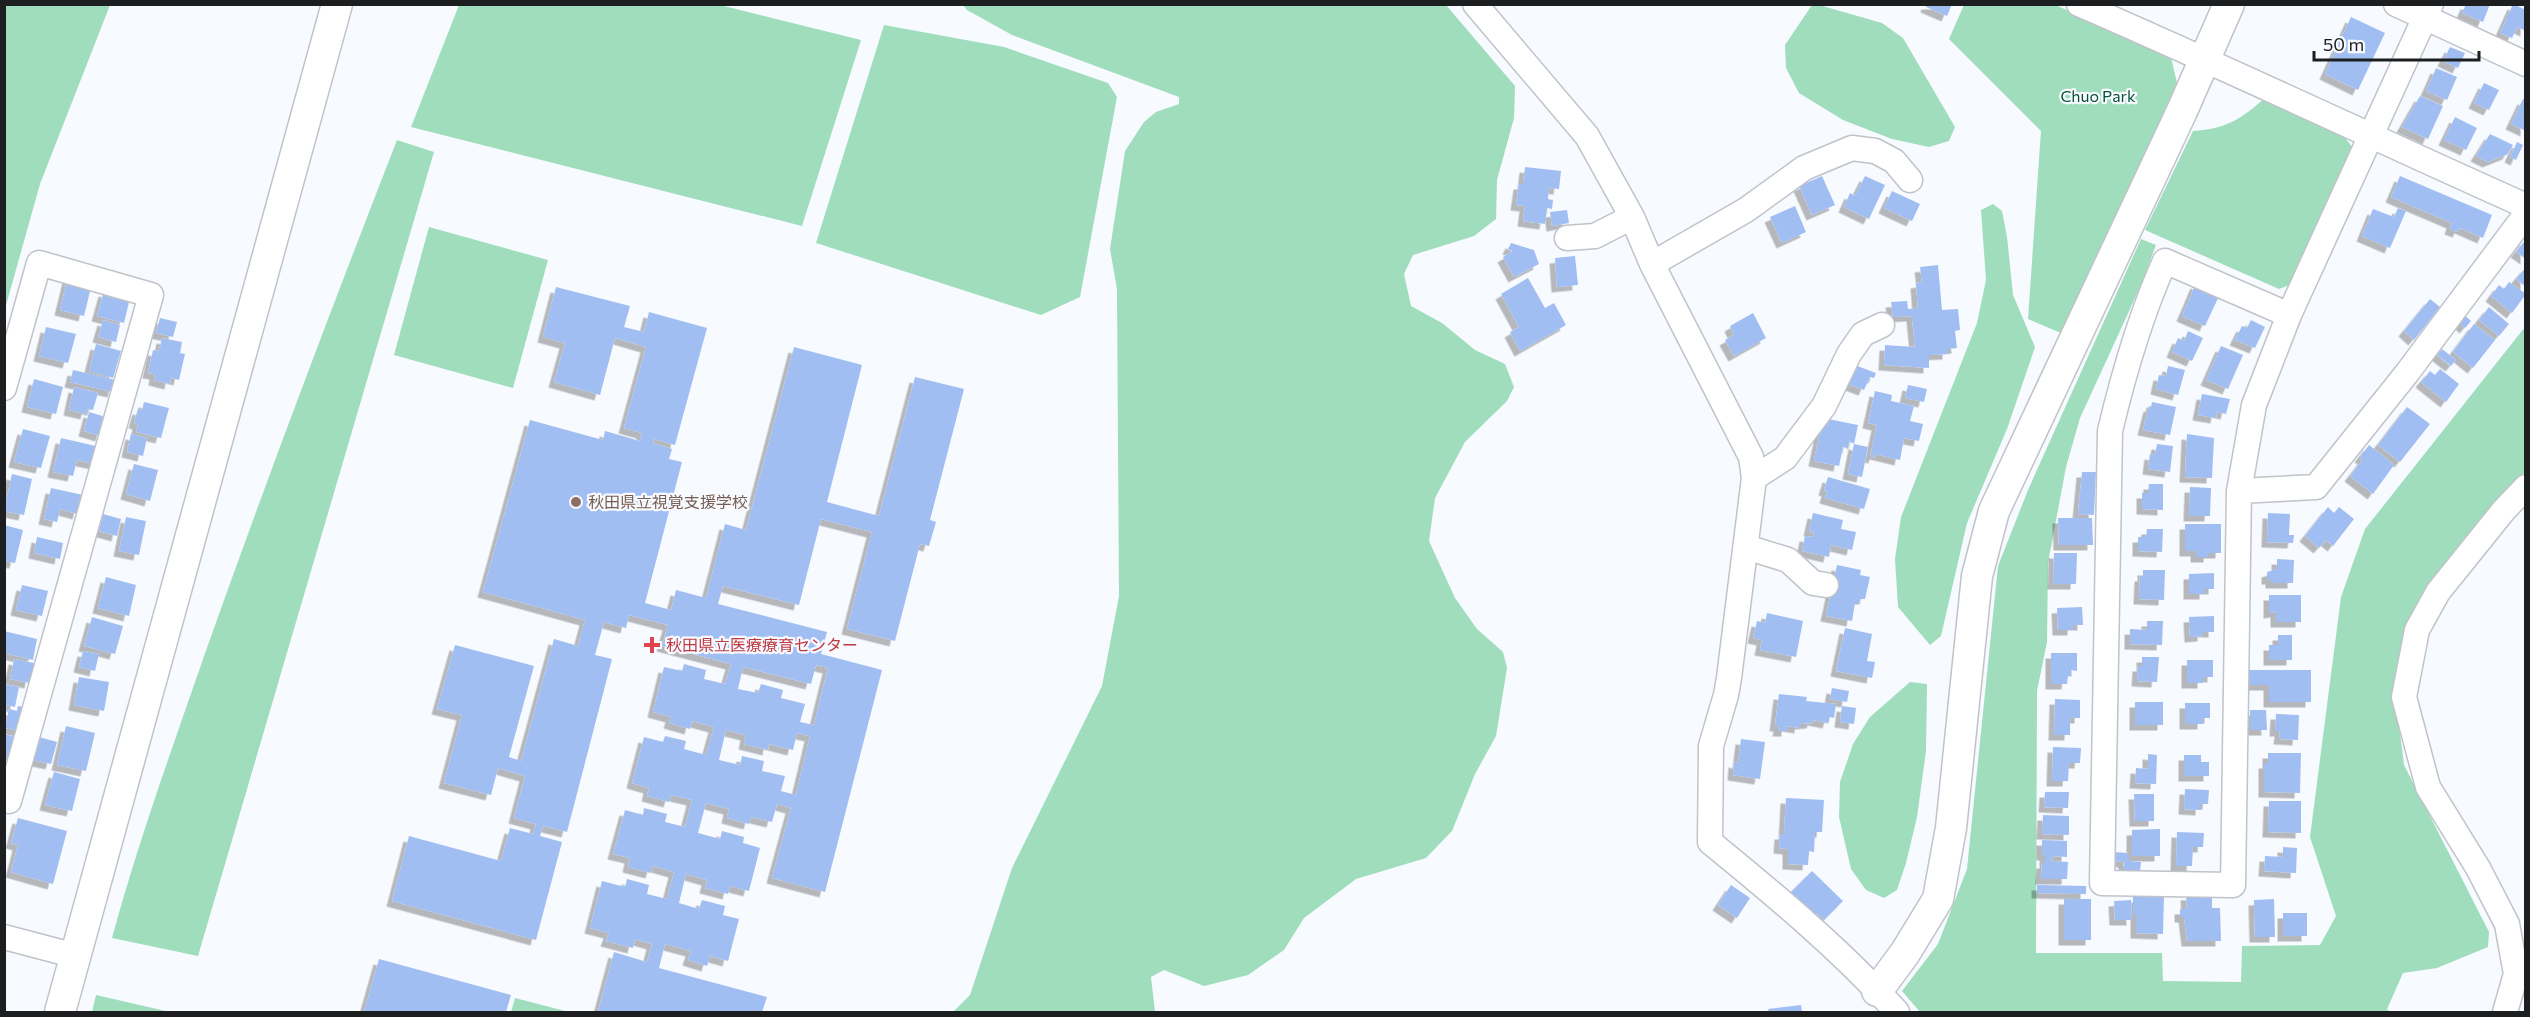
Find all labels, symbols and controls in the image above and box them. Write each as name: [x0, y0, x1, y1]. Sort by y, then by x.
scale bar: [2314, 24, 2479, 62]
text: 50 m: [2323, 33, 2364, 55]
park label: Chuo Park: [2060, 86, 2136, 105]
place label: 秋田県立視覚支援学校: [588, 492, 748, 511]
marker: 秋田県立視覚支援学校: [569, 495, 583, 509]
place label: 秋田県立医療療育センター: [666, 635, 858, 654]
marker: 秋田県立医療療育センター: [643, 636, 661, 654]

